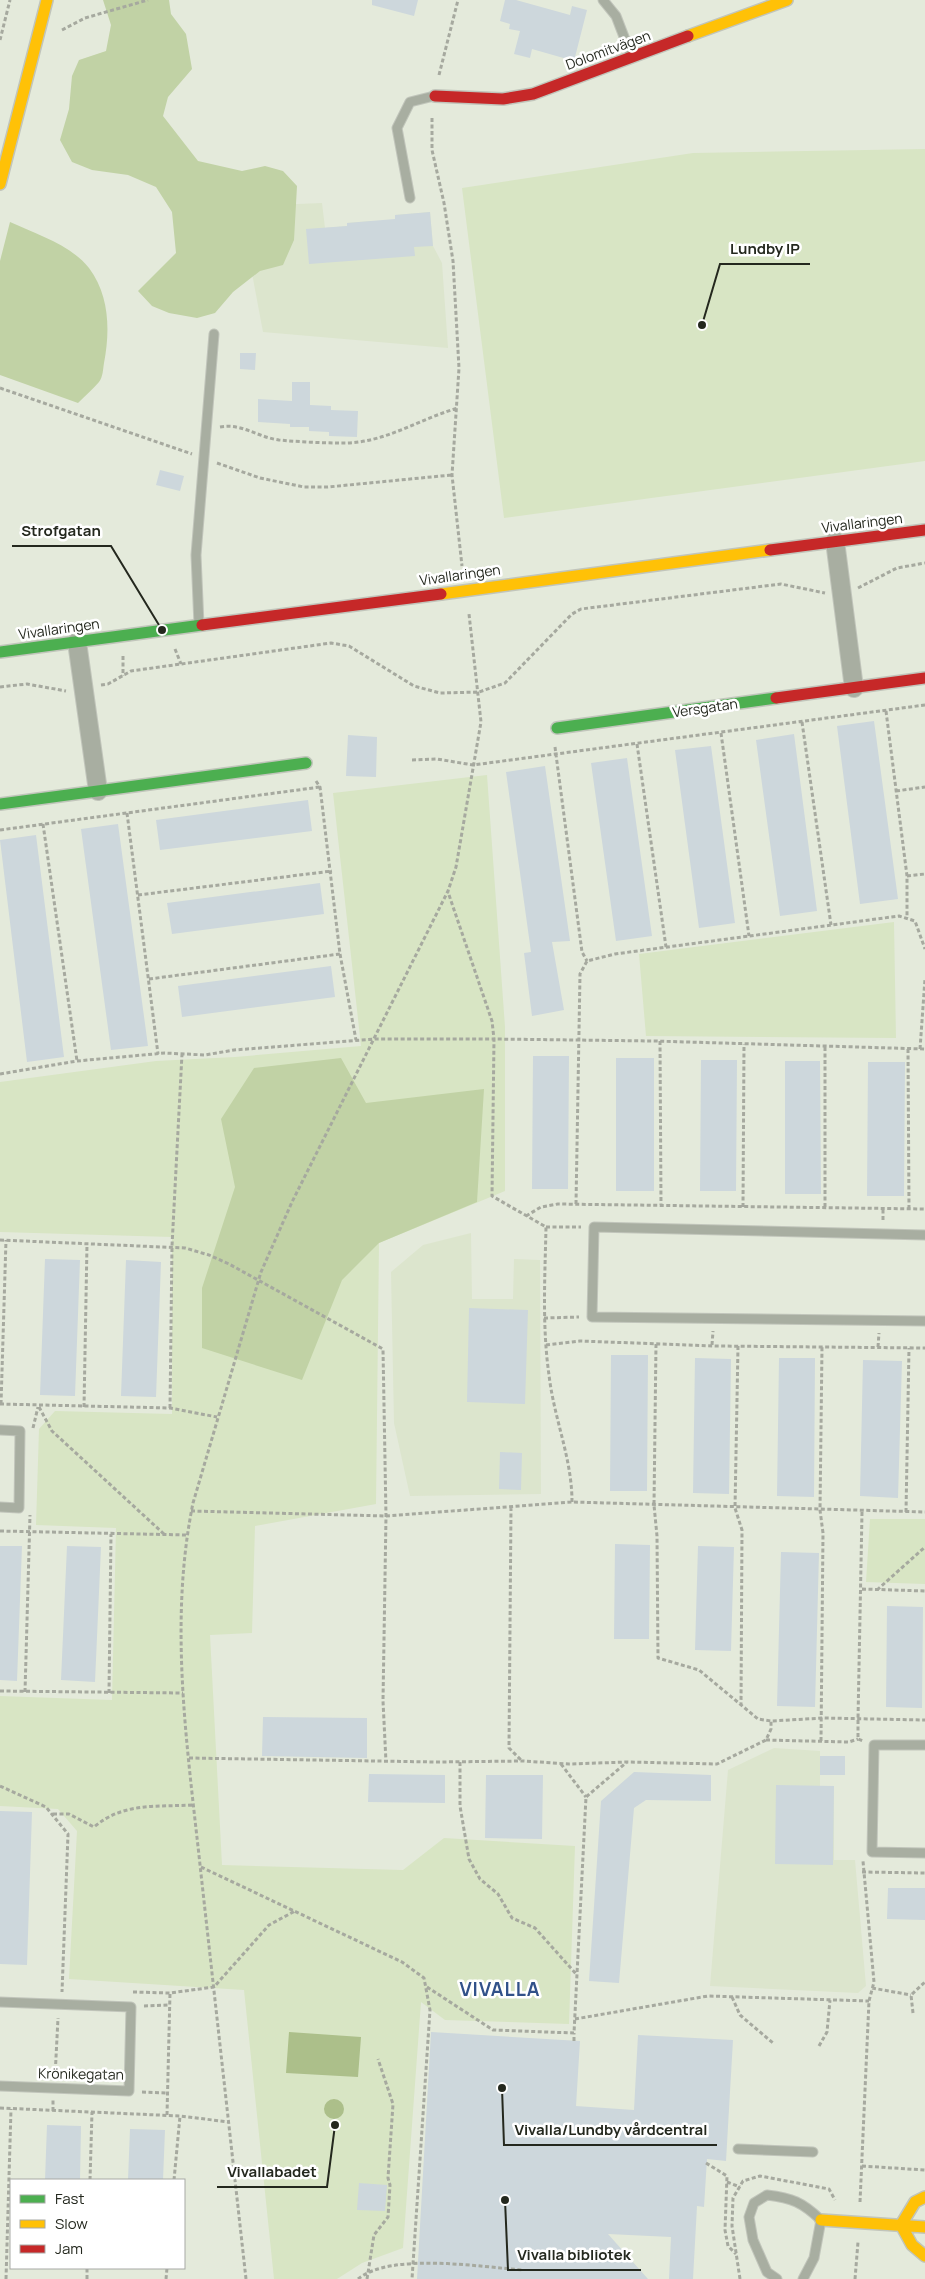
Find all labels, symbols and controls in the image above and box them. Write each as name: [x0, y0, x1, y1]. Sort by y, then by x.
street label: Dolomitvägen: [563, 25, 653, 74]
callout: Lundby IP: [720, 234, 810, 264]
text: Lundby IP: [730, 238, 800, 259]
street label: Vivallaringen: [820, 508, 904, 537]
callout: Strofgatan: [12, 516, 111, 546]
text: Strofgatan: [21, 520, 101, 541]
street label: Vivallaringen: [418, 559, 502, 590]
street label: Vivallaringen: [17, 613, 101, 644]
street label: Versgatan: [671, 694, 739, 721]
district label: VIVALLA: [459, 1976, 541, 2002]
street label: Krönikegatan: [38, 2063, 124, 2084]
callout: Vivalla/Lundby vårdcentral: [504, 2115, 717, 2145]
text: Vivalla/Lundby vårdcentral: [515, 2119, 707, 2140]
callout: Vivallabadet: [217, 2157, 327, 2187]
text: Vivallabadet: [227, 2161, 317, 2182]
legend: [10, 2179, 185, 2269]
text: Fast: [55, 2188, 84, 2209]
text: Slow: [55, 2213, 88, 2234]
text: Jam: [55, 2238, 83, 2259]
callout: Vivalla bibliotek: [508, 2240, 641, 2270]
text: Vivalla bibliotek: [517, 2244, 632, 2265]

